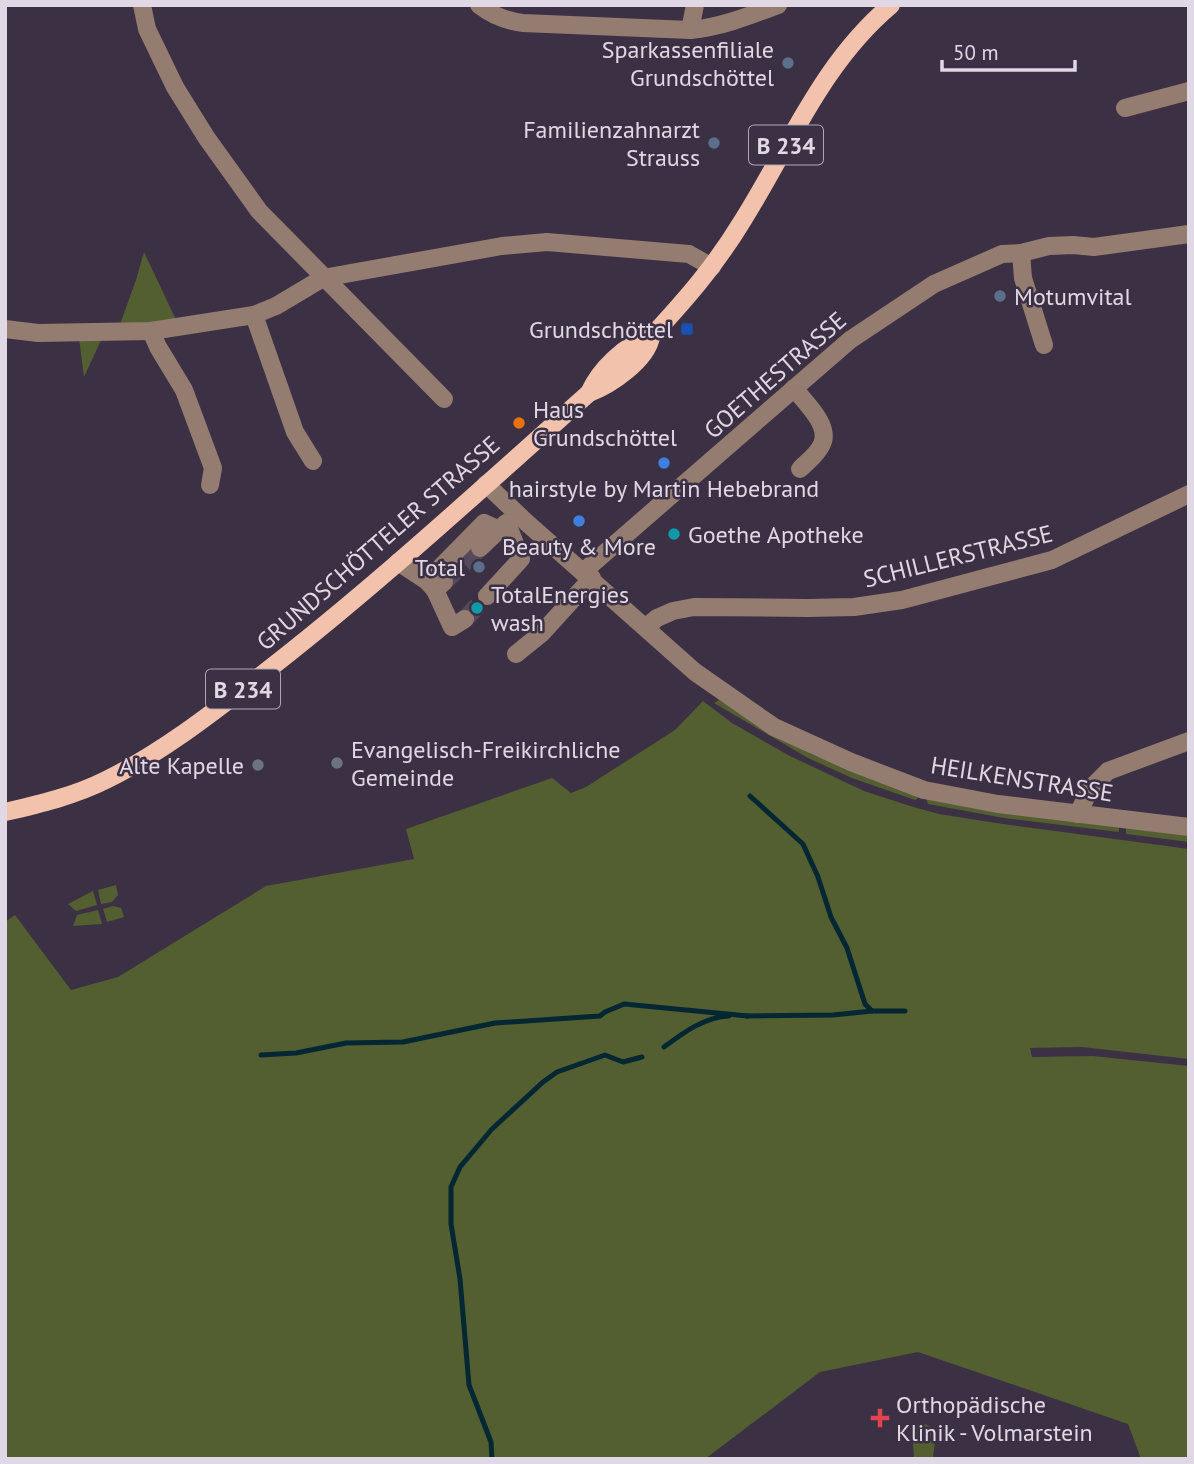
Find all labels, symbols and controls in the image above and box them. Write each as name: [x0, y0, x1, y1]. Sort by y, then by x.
scale bar: [942, 28, 1075, 72]
place label: Sparkassenfiliale Grundschöttel: [602, 34, 774, 93]
text: 50 m: [953, 39, 999, 66]
marker: Sparkassenfiliale Grundschöttel: [780, 55, 796, 71]
place label: Familienzahnarzt Strauss: [523, 114, 700, 173]
road number: B 234: [749, 126, 823, 164]
marker: Familienzahnarzt Strauss: [706, 135, 722, 151]
place label: Motumvital: [1014, 281, 1131, 312]
marker: Motumvital: [992, 288, 1008, 304]
street label: GOETHESTRASSE: [698, 305, 852, 445]
place label: Grundschöttel: [529, 314, 673, 345]
marker: Grundschöttel: [679, 321, 695, 337]
place label: Haus Grundschöttel: [533, 394, 677, 453]
marker: Haus Grundschöttel: [511, 415, 527, 431]
street label: GRUNDSCHÖTTELER STRASSE: [250, 429, 506, 657]
marker: hairstyle by Martin Hebebrand: [656, 455, 672, 471]
place label: hairstyle by Martin Hebebrand: [509, 473, 819, 504]
marker: Beauty & More: [571, 513, 587, 529]
street label: SCHILLERSTRASSE: [860, 518, 1056, 594]
place label: Goethe Apotheke: [688, 519, 864, 550]
marker: Goethe Apotheke: [666, 526, 682, 542]
place label: Beauty & More: [502, 531, 656, 562]
place label: Total: [415, 552, 465, 583]
marker: Total: [471, 559, 487, 575]
place label: TotalEnergies wash: [491, 579, 629, 638]
marker: TotalEnergies wash: [469, 600, 485, 616]
road number: B 234: [206, 670, 280, 708]
place label: Evangelisch-Freikirchliche Gemeinde: [351, 734, 621, 793]
street label: HEILKENSTRASSE: [929, 749, 1115, 809]
place label: Alte Kapelle: [119, 750, 244, 781]
marker: Evangelisch-Freikirchliche Gemeinde: [329, 755, 345, 771]
marker: Alte Kapelle: [250, 757, 266, 773]
place label: Orthopädische Klinik - Volmarstein: [896, 1389, 1093, 1448]
marker: Orthopädische Klinik - Volmarstein: [870, 1408, 890, 1428]

